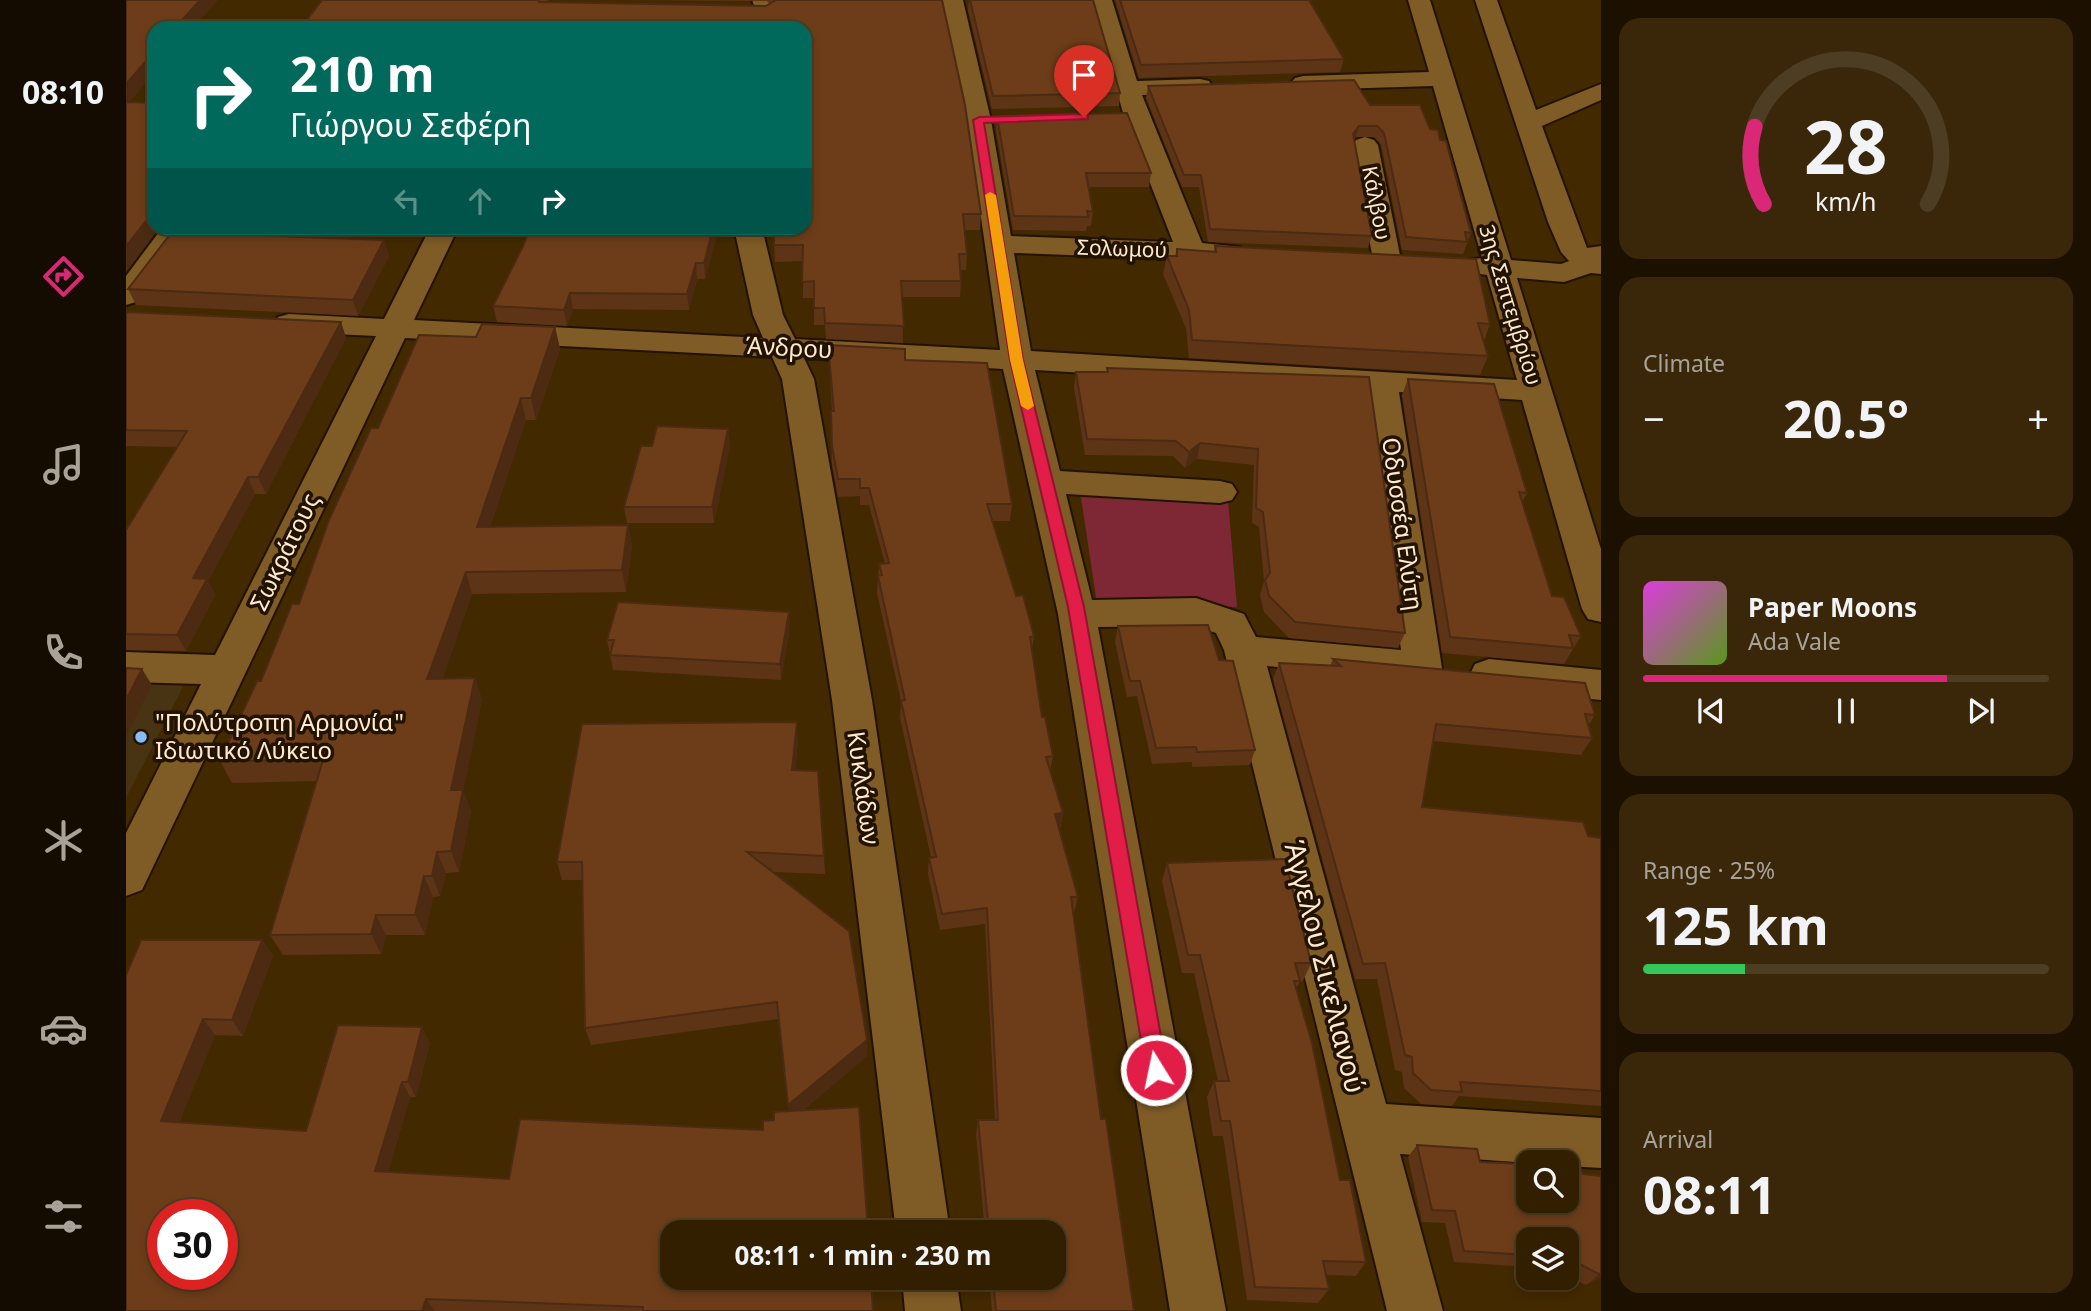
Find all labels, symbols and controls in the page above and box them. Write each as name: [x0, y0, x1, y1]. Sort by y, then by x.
text: 210 m: [290, 40, 435, 106]
pin: [1054, 45, 1114, 117]
icon: right: [175, 49, 266, 140]
icon: arrive: [1065, 56, 1103, 94]
text: 08:10: [22, 70, 104, 113]
text: 28: [1804, 97, 1888, 196]
text: Γιώργου Σεφέρη: [290, 103, 531, 146]
street label: Κάλβου: [1356, 163, 1398, 242]
icon: left: [388, 182, 426, 220]
icon: ahead: [461, 182, 499, 220]
icon: right: [534, 182, 572, 220]
text: km/h: [1815, 184, 1877, 218]
street label: 3ης Σεπτεμβρίου: [1473, 221, 1549, 388]
street label: Σολωμού: [1077, 232, 1167, 264]
icon: directions: [39, 252, 88, 301]
street label: Άνδρου: [745, 328, 833, 365]
text: Climate: [1643, 347, 1725, 379]
text: 20.5°: [1783, 382, 1909, 453]
text: −: [1643, 392, 1665, 444]
text: +: [2027, 392, 2049, 444]
street label: Οδυσσέα Ελύτη: [1375, 435, 1432, 612]
icon: music: [39, 440, 88, 489]
street label: Σωκράτους: [241, 487, 326, 616]
text: Paper Moons: [1748, 589, 1917, 625]
text: Ada Vale: [1748, 625, 1841, 657]
icon: phone: [39, 628, 88, 677]
icon: previous: [1692, 692, 1730, 730]
icon: pause: [1827, 692, 1865, 730]
icon: next: [1962, 692, 2000, 730]
place label: "Πολύτροπη Αρμονία" Ιδιωτικό Λύκειο: [155, 705, 404, 766]
marker: "Πολύτροπη Αρμονία" Ιδιωτικό Λύκειο: [133, 729, 149, 745]
street label: Κυκλάδων: [840, 729, 889, 847]
icon: climate: [39, 816, 88, 865]
street label: Άγγελου Σικελιανού: [1276, 837, 1376, 1097]
text: Range · 25%: [1643, 854, 1775, 886]
text: 125 km: [1643, 889, 1829, 960]
icon: car: [39, 1004, 88, 1053]
position arrow: [1119, 1033, 1193, 1107]
text: Arrival: [1643, 1123, 1713, 1155]
map controls: [1516, 1150, 1579, 1290]
button: search: [1516, 1150, 1579, 1213]
text: 08:11: [1643, 1158, 1777, 1229]
icon: filters: [39, 1192, 88, 1241]
speed limit sign: 30: [147, 1199, 238, 1290]
button: layers: [1516, 1227, 1579, 1290]
text: 08:11 · 1 min · 230 m: [735, 1237, 991, 1273]

